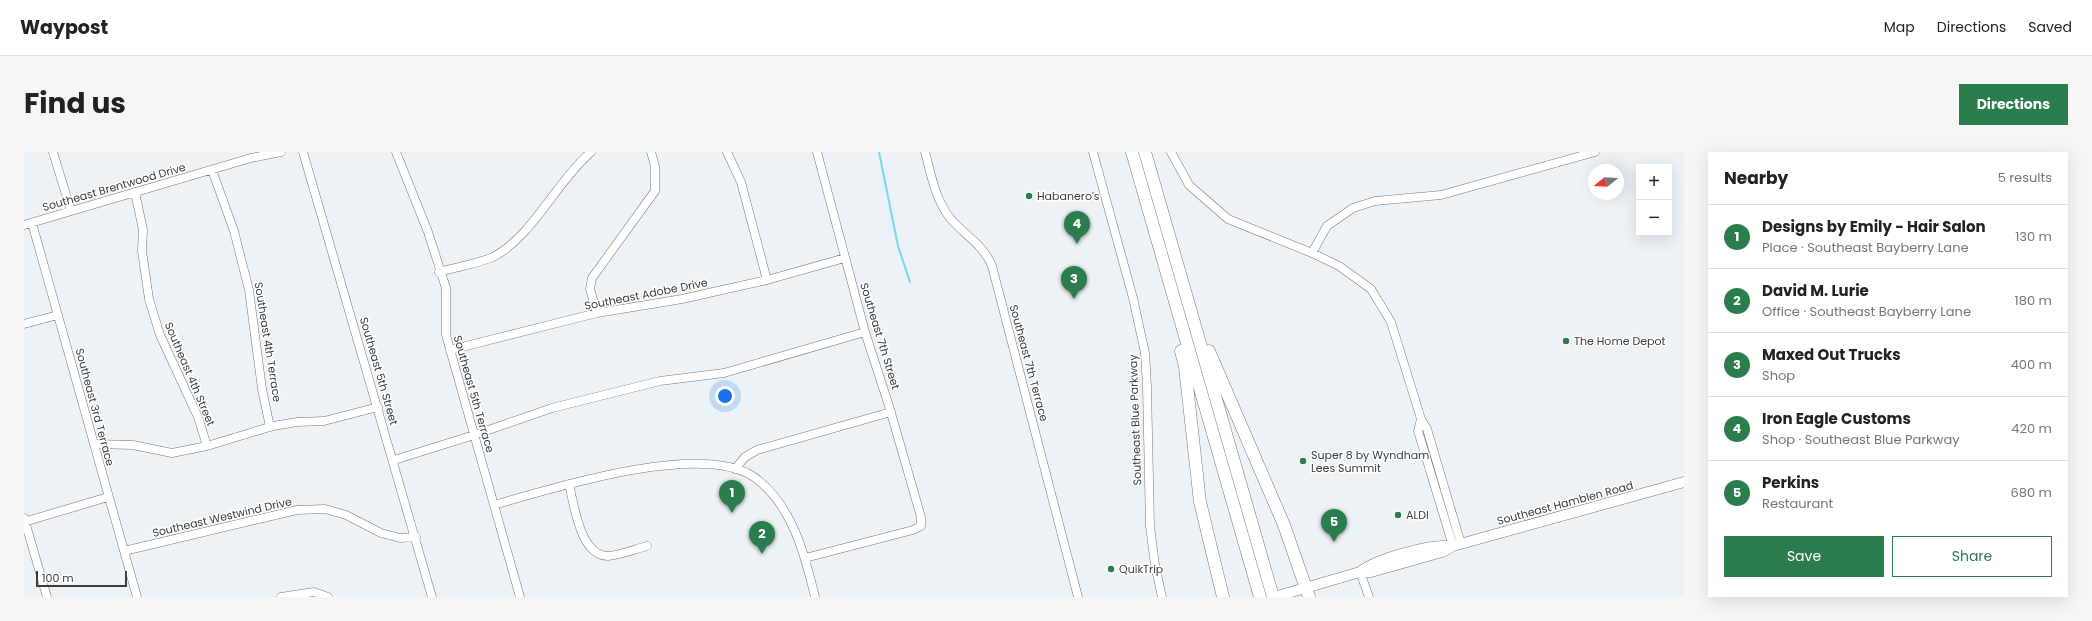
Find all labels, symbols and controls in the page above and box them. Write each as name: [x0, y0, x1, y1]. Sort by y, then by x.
text: Waypost: [20, 14, 108, 41]
text: Map: [1884, 17, 1915, 37]
text: Directions: [1937, 17, 2006, 37]
text: Saved: [2028, 17, 2072, 37]
text: Find us: [24, 84, 126, 123]
button: Directions: [1959, 84, 2068, 125]
street label: Southeast Brentwood Drive: [41, 159, 188, 215]
north arrow: [1588, 164, 1624, 200]
map controls: [1636, 164, 1672, 236]
button: +: [1636, 164, 1672, 200]
text: Nearby: [1724, 166, 1788, 190]
text: 5 results: [1998, 168, 2052, 187]
place label: Habanero's: [1037, 188, 1100, 204]
marker: Habanero's: [1024, 191, 1034, 201]
button: −: [1636, 200, 1672, 236]
pin: 4: [1064, 211, 1090, 244]
text: Designs by Emily - Hair Salon: [1762, 216, 1986, 237]
text: 1: [1735, 227, 1739, 246]
text: 130 m: [2015, 227, 2052, 246]
text: Place · Southeast Bayberry Lane: [1762, 238, 1969, 257]
pin: 3: [1061, 266, 1087, 299]
street label: Southeast Adobe Drive: [583, 274, 709, 314]
text: David M. Lurie: [1762, 280, 1869, 301]
street label: Southeast 4th Terrace: [251, 281, 285, 403]
street label: Southeast 7th Street: [856, 281, 904, 391]
text: 2: [1733, 291, 1741, 310]
text: 180 m: [2015, 291, 2052, 310]
text: Office · Southeast Bayberry Lane: [1762, 302, 1971, 321]
street label: Southeast 7th Terrace: [1006, 303, 1052, 423]
street label: Southeast 5th Street: [356, 315, 402, 427]
street label: Southeast 4th Street: [161, 319, 219, 429]
street label: Southeast 5th Terrace: [450, 333, 498, 455]
place label: The Home Depot: [1574, 333, 1666, 349]
marker: The Home Depot: [1561, 336, 1571, 346]
text: Maxed Out Trucks: [1762, 344, 1901, 365]
street label: Southeast 3rd Terrace: [72, 346, 118, 468]
street label: Southeast Blue Parkway: [1125, 353, 1145, 486]
text: 3: [1733, 355, 1741, 374]
text: 400 m: [2011, 355, 2052, 374]
text: Shop: [1762, 366, 1795, 385]
your location: [715, 386, 735, 406]
text: Iron Eagle Customs: [1762, 408, 1911, 429]
text: 4: [1733, 419, 1741, 438]
text: 420 m: [2011, 419, 2052, 438]
text: Shop · Southeast Blue Parkway: [1762, 430, 1960, 449]
place label: Super 8 by Wyndham Lees Summit: [1311, 447, 1429, 476]
marker: Super 8 by Wyndham Lees Summit: [1298, 456, 1308, 466]
text: Perkins: [1762, 472, 1819, 493]
street label: Southeast Hamblen Road: [1495, 477, 1635, 529]
pin: 1: [719, 480, 745, 513]
text: 5: [1733, 483, 1741, 502]
text: 680 m: [2011, 483, 2052, 502]
street label: Southeast Westwind Drive: [151, 493, 293, 541]
text: Restaurant: [1762, 494, 1833, 513]
place label: ALDI: [1406, 507, 1429, 523]
pin: 5: [1321, 509, 1347, 542]
marker: ALDI: [1393, 510, 1403, 520]
pin: 2: [749, 521, 775, 554]
button: Save: [1724, 536, 1884, 577]
button: Share: [1892, 536, 2052, 577]
place label: QuikTrip: [1119, 561, 1163, 577]
marker: QuikTrip: [1106, 564, 1116, 574]
scale bar: [36, 569, 127, 588]
text: 100 m: [42, 570, 74, 586]

